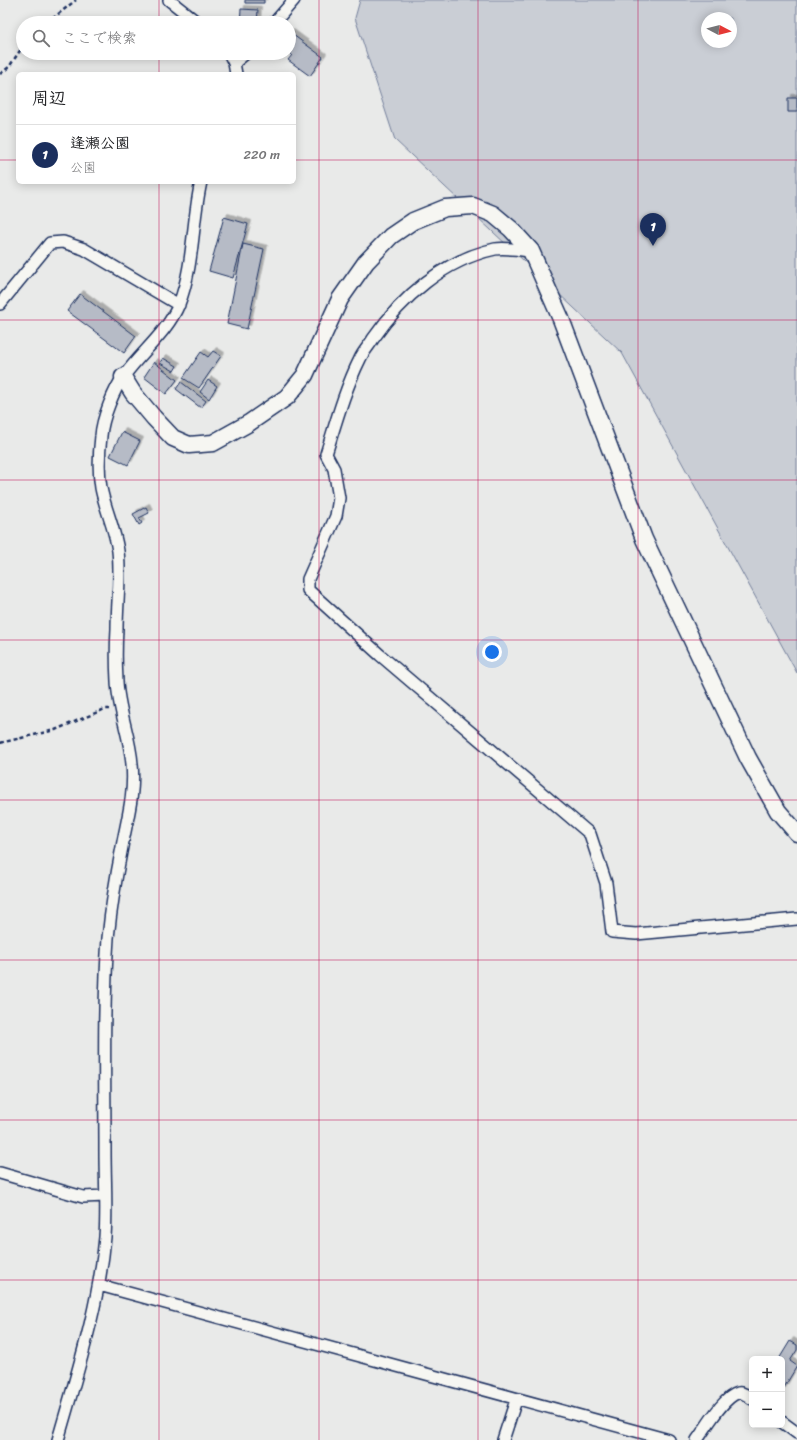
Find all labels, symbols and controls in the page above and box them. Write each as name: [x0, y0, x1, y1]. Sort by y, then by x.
north arrow: [701, 12, 737, 48]
search box: [16, 16, 296, 60]
text: ここで検索: [62, 25, 137, 51]
icon: search: [30, 27, 52, 49]
text: 周辺: [32, 83, 66, 113]
text: 逢瀬公園: [70, 130, 130, 156]
text: 1: [42, 143, 48, 166]
text: 220 m: [243, 143, 280, 166]
text: 公園: [70, 156, 96, 179]
pin: 1: [640, 213, 666, 246]
your location: [482, 642, 502, 662]
map controls: [749, 1356, 785, 1428]
button: +: [749, 1356, 785, 1392]
button: −: [749, 1392, 785, 1428]

